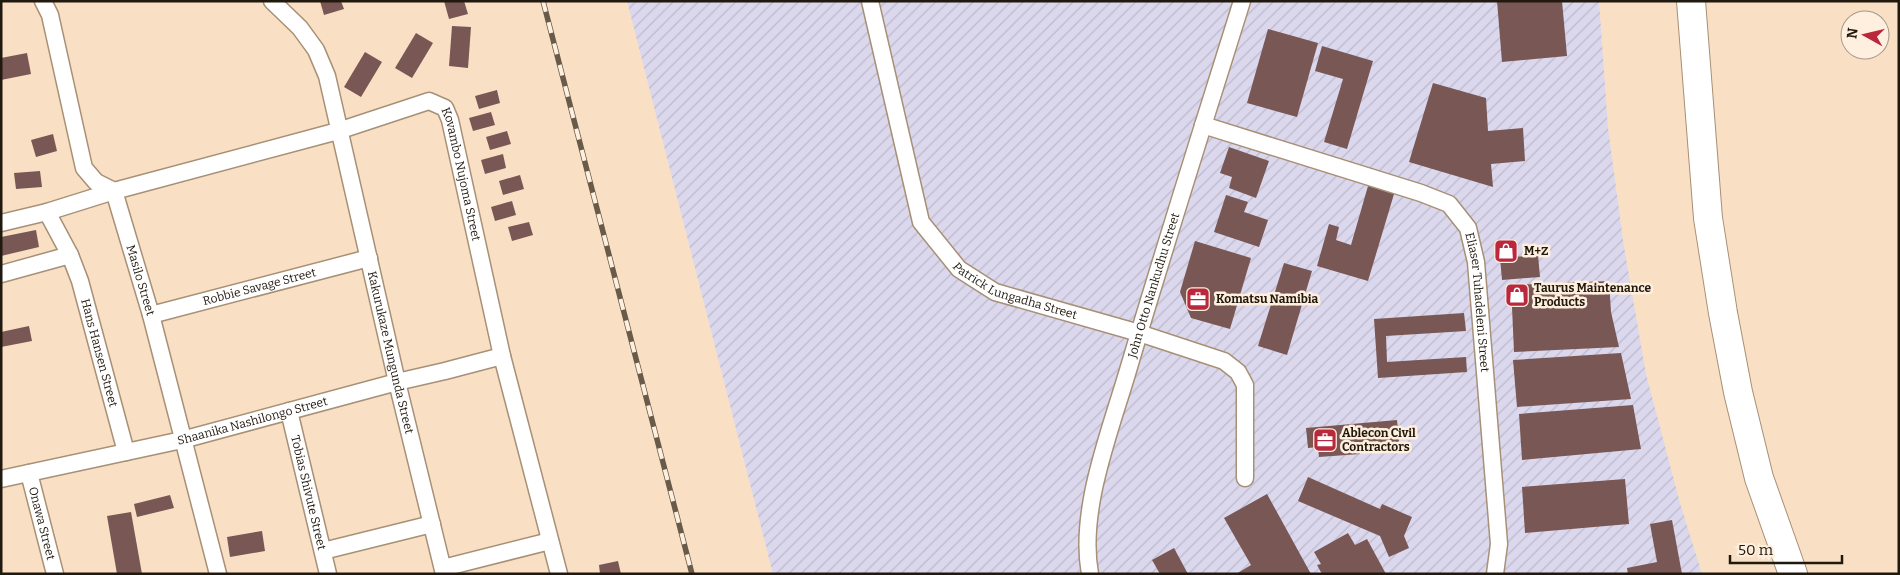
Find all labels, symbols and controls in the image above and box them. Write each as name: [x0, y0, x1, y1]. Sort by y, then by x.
north arrow: [1840, 10, 1890, 60]
text: N: [1843, 27, 1862, 40]
street label: Kovambo Nujoma Street: [439, 105, 484, 243]
street label: John Otto Nankudhu Street: [1125, 210, 1183, 360]
street label: Eliaser Tuhadeleni Street: [1462, 231, 1492, 373]
shop icon: M+Z: [1493, 238, 1519, 264]
street label: Masilo Street: [123, 243, 158, 318]
place label: M+Z: [1524, 244, 1549, 258]
street label: Patrick Lungadha Street: [950, 260, 1079, 322]
street label: Robbie Savage Street: [201, 265, 318, 308]
street label: Kakurukaze Mungunda Street: [365, 270, 417, 436]
place label: Taurus Maintenance Products: [1534, 281, 1651, 309]
shop icon: Taurus Maintenance Products: [1504, 282, 1530, 308]
office icon: Komatsu Namibia: [1185, 286, 1211, 312]
place label: Komatsu Namibia: [1216, 292, 1319, 306]
street label: Hans Hansen Street: [78, 297, 121, 409]
street label: Shaanika Nashilongo Street: [176, 394, 330, 448]
place label: Ablecon Civil Contractors: [1342, 426, 1416, 454]
office icon: Ablecon Civil Contractors: [1312, 427, 1338, 453]
street label: Tobias Shivute Street: [288, 434, 329, 552]
street label: Onawa Street: [26, 485, 58, 562]
scale bar: [1730, 532, 1842, 564]
text: 50 m: [1738, 541, 1774, 559]

